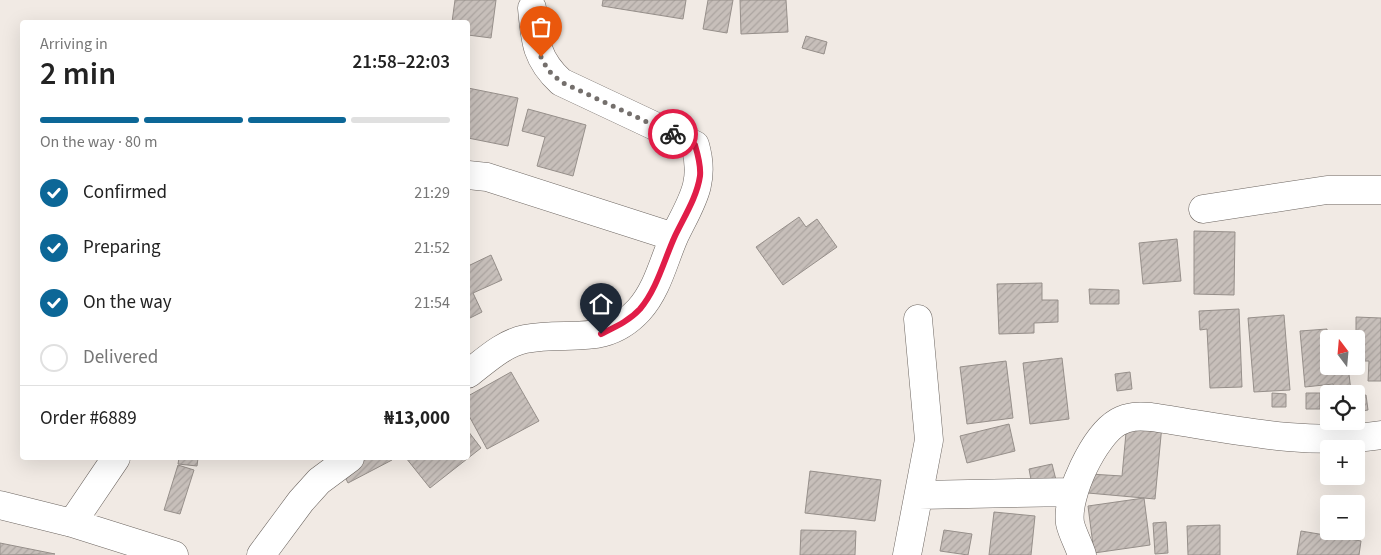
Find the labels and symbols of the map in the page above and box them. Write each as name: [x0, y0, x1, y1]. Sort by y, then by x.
pin: [520, 6, 562, 57]
courier: [648, 109, 698, 159]
pin: [580, 283, 622, 334]
north arrow: [1320, 330, 1365, 375]

